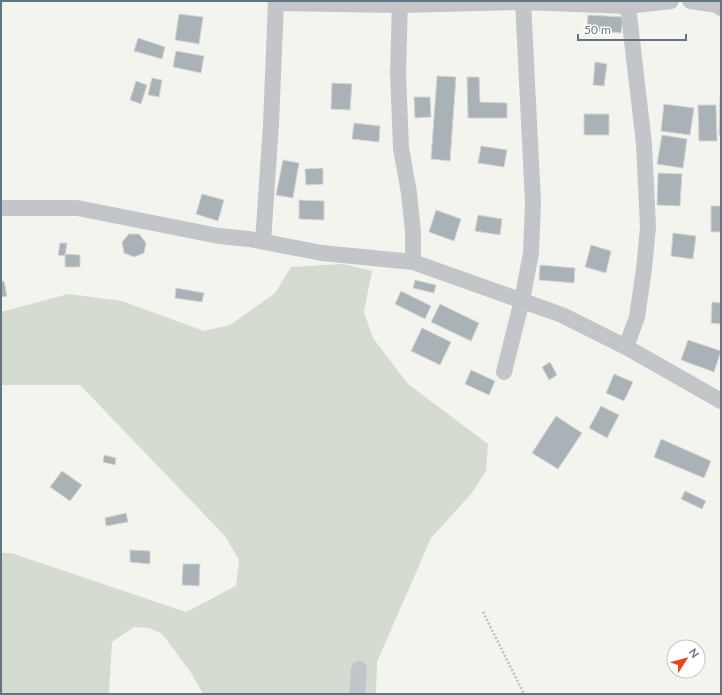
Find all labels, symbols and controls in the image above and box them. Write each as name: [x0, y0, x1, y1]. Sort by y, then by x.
scale bar: [578, 16, 686, 42]
text: 50 m: [584, 22, 611, 37]
north arrow: [666, 639, 706, 679]
text: N: [687, 646, 702, 660]

